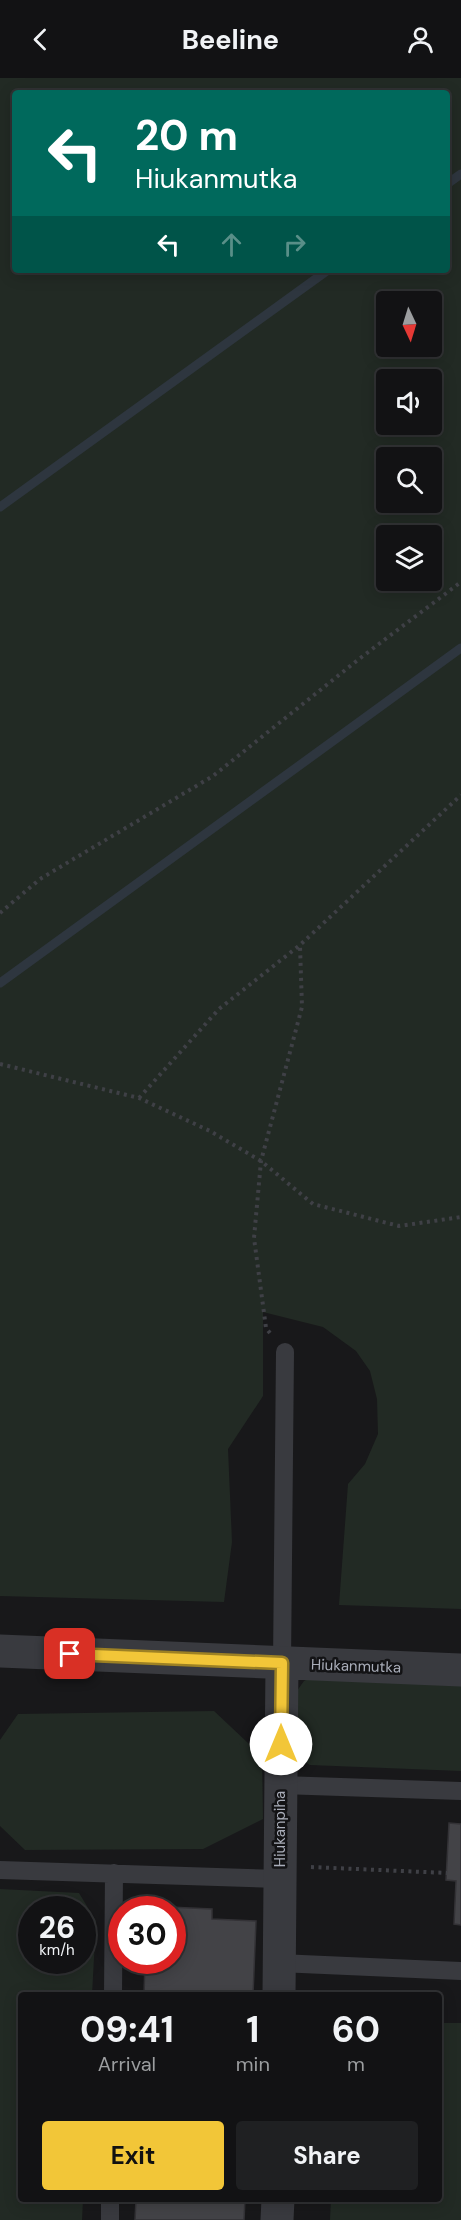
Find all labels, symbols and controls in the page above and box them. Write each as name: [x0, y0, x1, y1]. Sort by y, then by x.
text: Beeline: [182, 22, 279, 57]
icon: back: [24, 23, 57, 56]
icon: person: [404, 23, 437, 56]
text: 20 m: [135, 108, 238, 163]
icon: left: [36, 114, 114, 192]
text: Hiukanmutka: [135, 161, 297, 196]
icon: left: [152, 228, 185, 261]
icon: ahead: [215, 228, 248, 261]
icon: right: [278, 228, 311, 261]
north arrow: [376, 291, 442, 357]
map controls: [376, 291, 442, 591]
button: sound: [376, 369, 442, 435]
button: search: [376, 447, 442, 513]
button: layers: [376, 525, 442, 591]
pin: [44, 1628, 95, 1679]
icon: arrive: [53, 1637, 86, 1670]
street label: Hiukanmutka: [311, 1654, 401, 1678]
position arrow: [249, 1712, 313, 1776]
street label: Hiukanpiha: [270, 1791, 290, 1867]
speed limit sign: 30: [108, 1896, 186, 1974]
text: 26: [39, 1908, 75, 1947]
text: km/h: [39, 1940, 75, 1960]
text: 09:41: [80, 2006, 174, 2053]
text: 1: [246, 2006, 259, 2053]
text: 60: [332, 2006, 380, 2053]
text: Arrival: [98, 2051, 156, 2077]
text: min: [236, 2051, 270, 2077]
text: m: [347, 2051, 365, 2077]
button: Exit: [42, 2121, 224, 2190]
button: Share: [236, 2121, 418, 2190]

